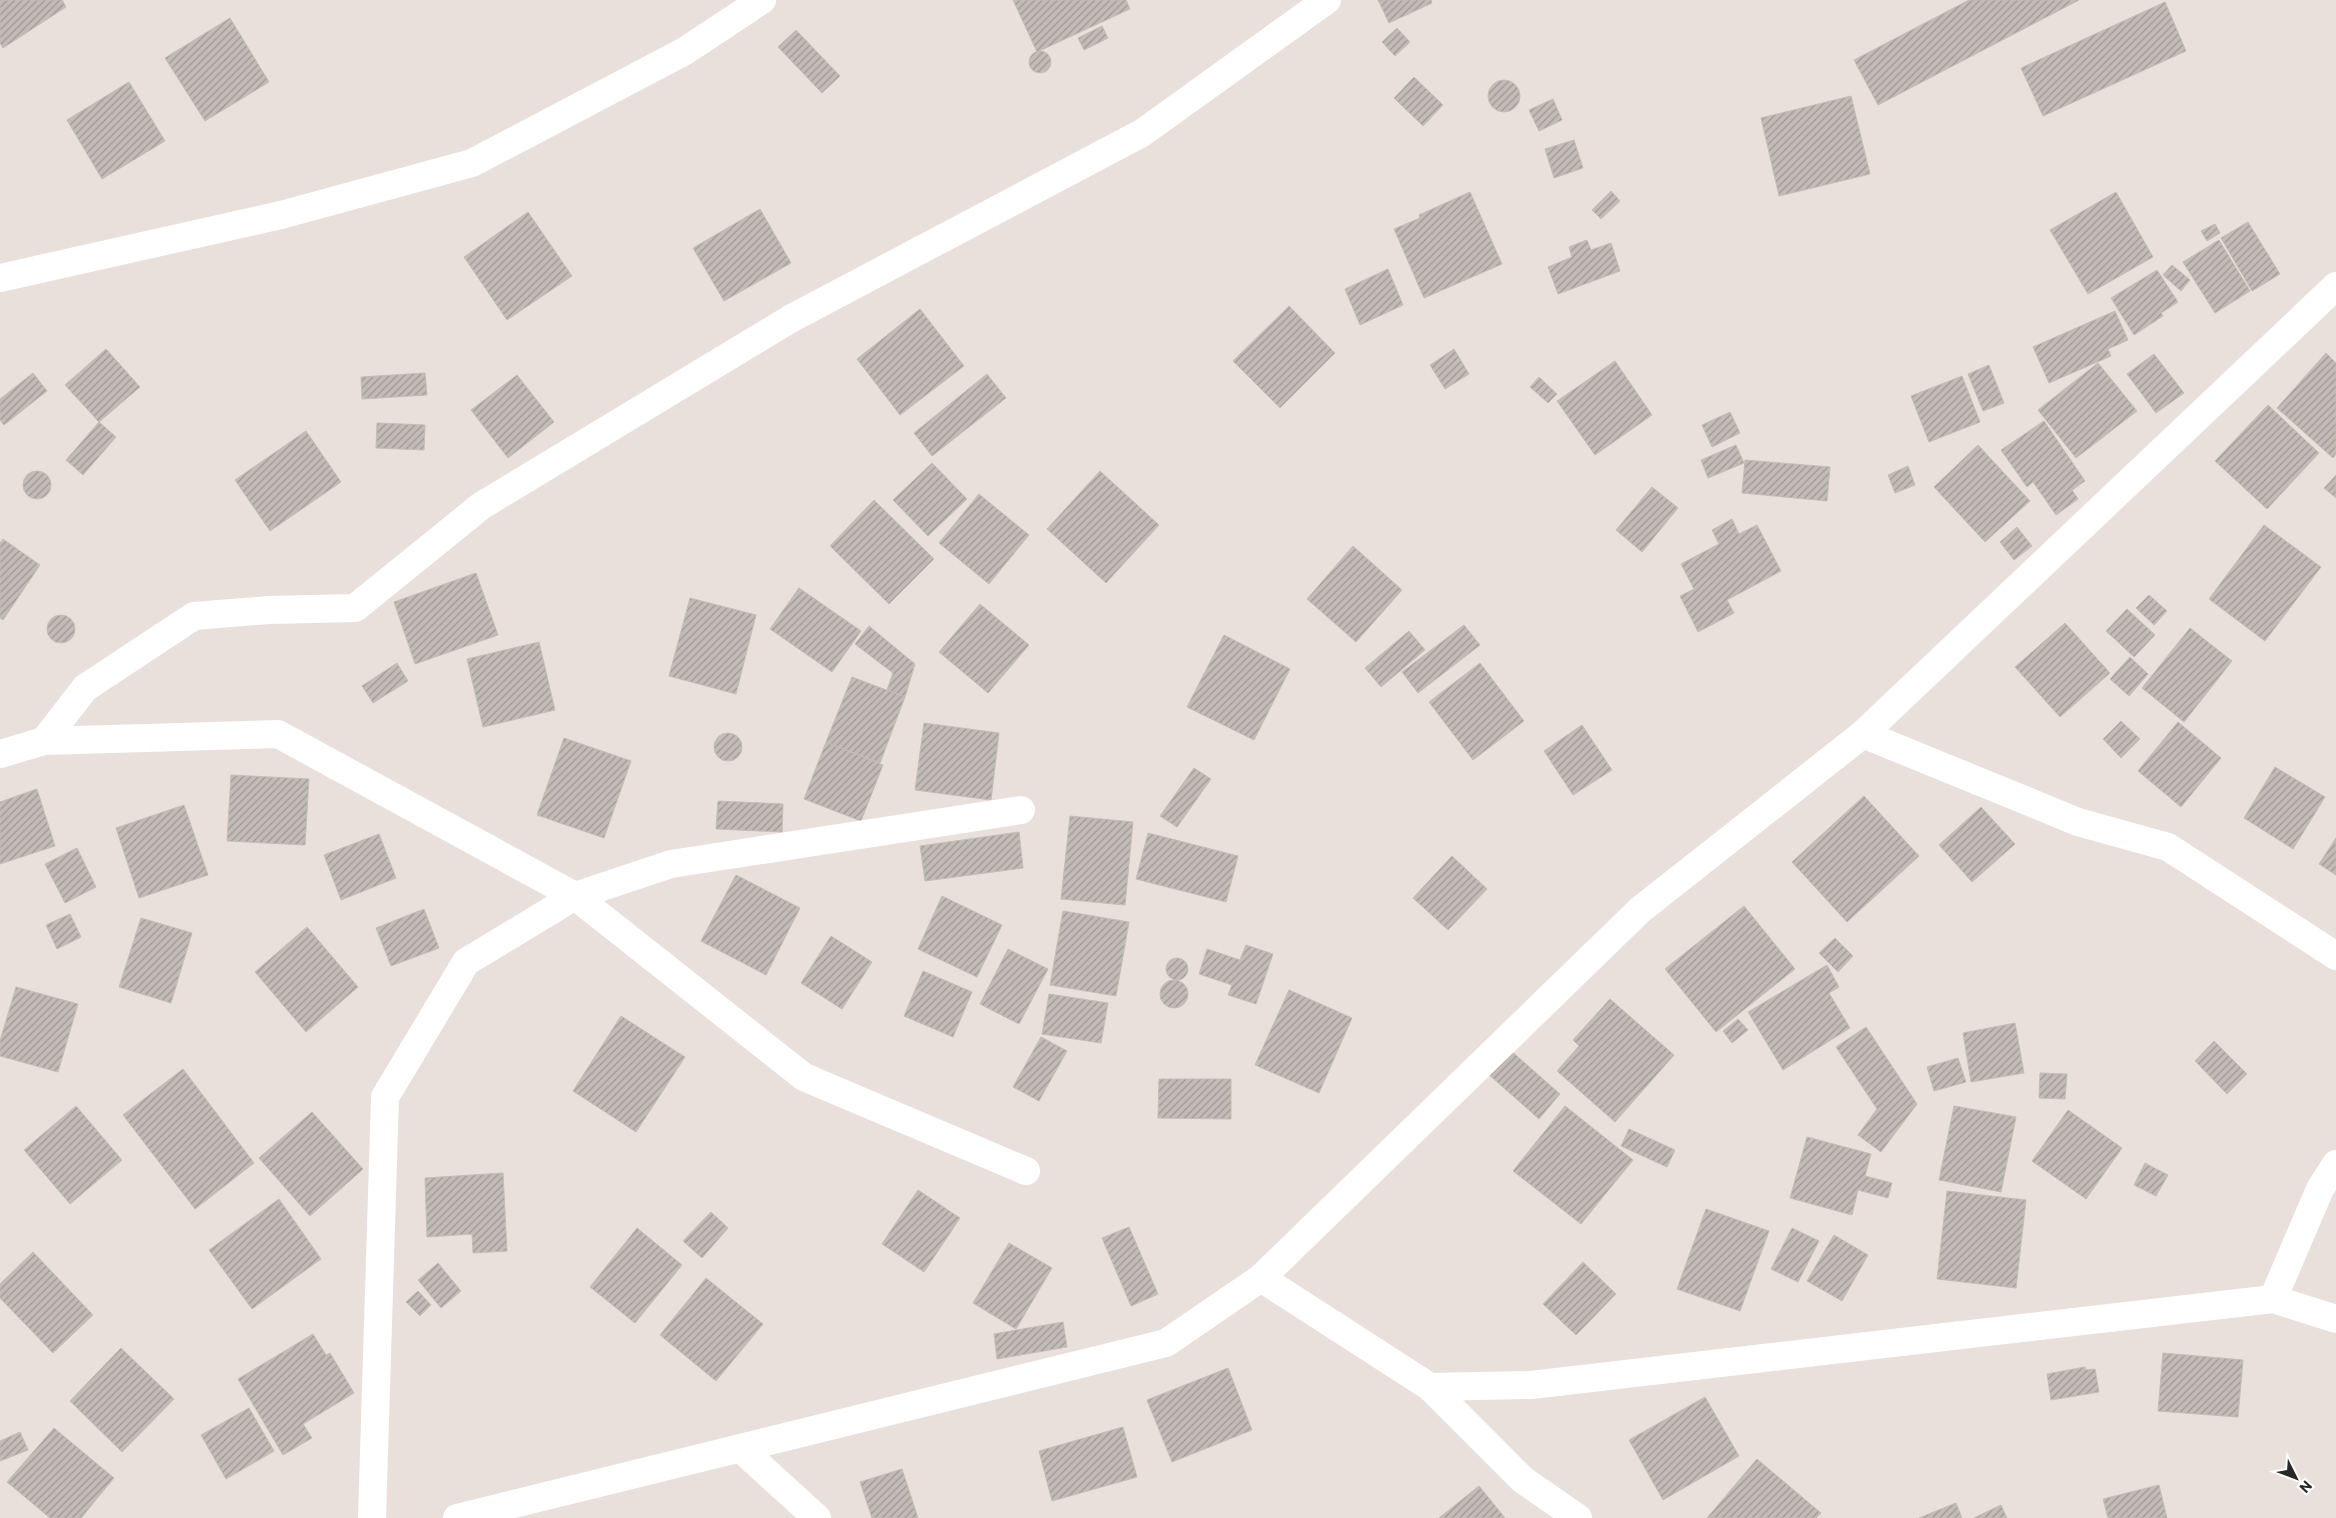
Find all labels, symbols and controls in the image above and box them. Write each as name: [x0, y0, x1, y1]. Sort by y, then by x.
north arrow: [2271, 1453, 2321, 1503]
text: N: [2296, 1477, 2316, 1497]

